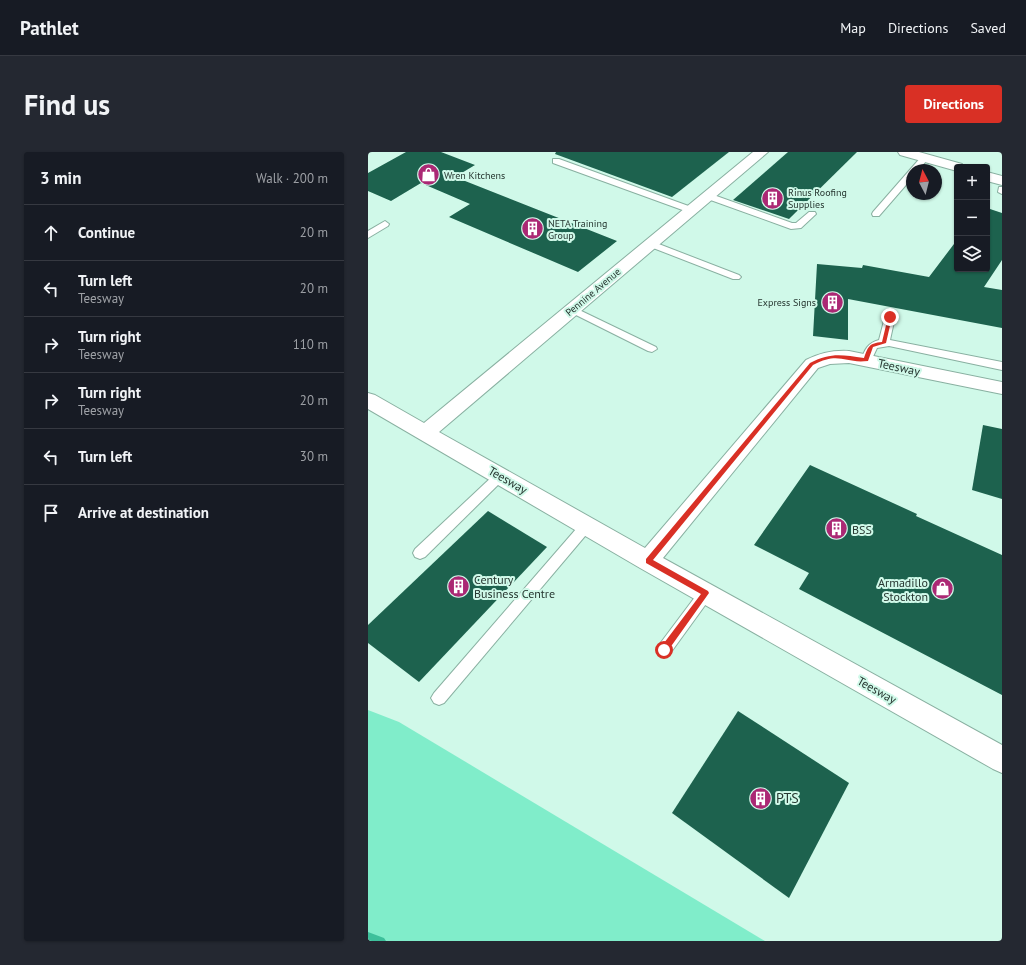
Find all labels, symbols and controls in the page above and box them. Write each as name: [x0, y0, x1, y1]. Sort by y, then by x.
text: Pathlet: [20, 16, 79, 40]
text: Map: [840, 19, 866, 37]
text: Directions: [888, 19, 948, 37]
text: Saved: [970, 19, 1006, 37]
button: Directions: [905, 85, 1002, 123]
text: Find us: [24, 86, 110, 123]
shop icon: Wren Kitchens: [416, 162, 442, 188]
north arrow: [906, 164, 942, 200]
map controls: [954, 164, 990, 272]
button: +: [954, 164, 990, 200]
text: 3 min: [40, 167, 81, 189]
place label: Wren Kitchens: [444, 169, 505, 182]
text: Walk · 200 m: [256, 170, 328, 187]
building icon: Rinus Roofing Supplies: [760, 185, 786, 211]
place label: Rinus Roofing Supplies: [788, 186, 847, 211]
button: −: [954, 200, 990, 236]
building icon: NETA Training Group: [519, 216, 545, 242]
place label: NETA Training Group: [548, 217, 607, 242]
icon: ahead: [40, 222, 62, 244]
text: Continue: [78, 223, 135, 242]
text: 20 m: [300, 224, 328, 241]
button: layers: [954, 236, 990, 272]
street label: Pennine Avenue: [563, 265, 623, 319]
text: Turn left: [78, 271, 132, 290]
icon: left: [40, 278, 62, 300]
text: 20 m: [300, 280, 328, 297]
building icon: Express Signs: [819, 289, 845, 315]
text: Teesway: [78, 290, 124, 307]
place label: Express Signs: [757, 296, 816, 309]
route end: [881, 308, 899, 326]
text: Turn right: [78, 327, 141, 346]
icon: right: [40, 334, 62, 356]
text: 110 m: [293, 336, 328, 353]
text: Teesway: [78, 346, 124, 363]
street label: Teesway: [877, 355, 922, 379]
text: Turn right: [78, 383, 141, 402]
icon: right: [40, 390, 62, 412]
text: 20 m: [300, 392, 328, 409]
text: Teesway: [78, 402, 124, 419]
icon: left: [40, 446, 62, 468]
text: Turn left: [78, 447, 132, 466]
text: 30 m: [300, 448, 328, 465]
street label: Teesway: [486, 463, 531, 497]
icon: arrive: [40, 502, 62, 524]
text: Arrive at destination: [78, 503, 209, 522]
building icon: BSS: [824, 516, 850, 542]
place label: BSS: [852, 522, 872, 537]
place label: Century Business Centre: [474, 572, 555, 601]
building icon: Century Business Centre: [446, 573, 472, 599]
place label: Armadillo Stockton: [878, 575, 928, 604]
shop icon: Armadillo Stockton: [930, 576, 956, 602]
route start: [655, 641, 673, 659]
street label: Teesway: [855, 673, 900, 707]
building icon: PTS: [748, 785, 774, 811]
place label: PTS: [776, 789, 799, 807]

